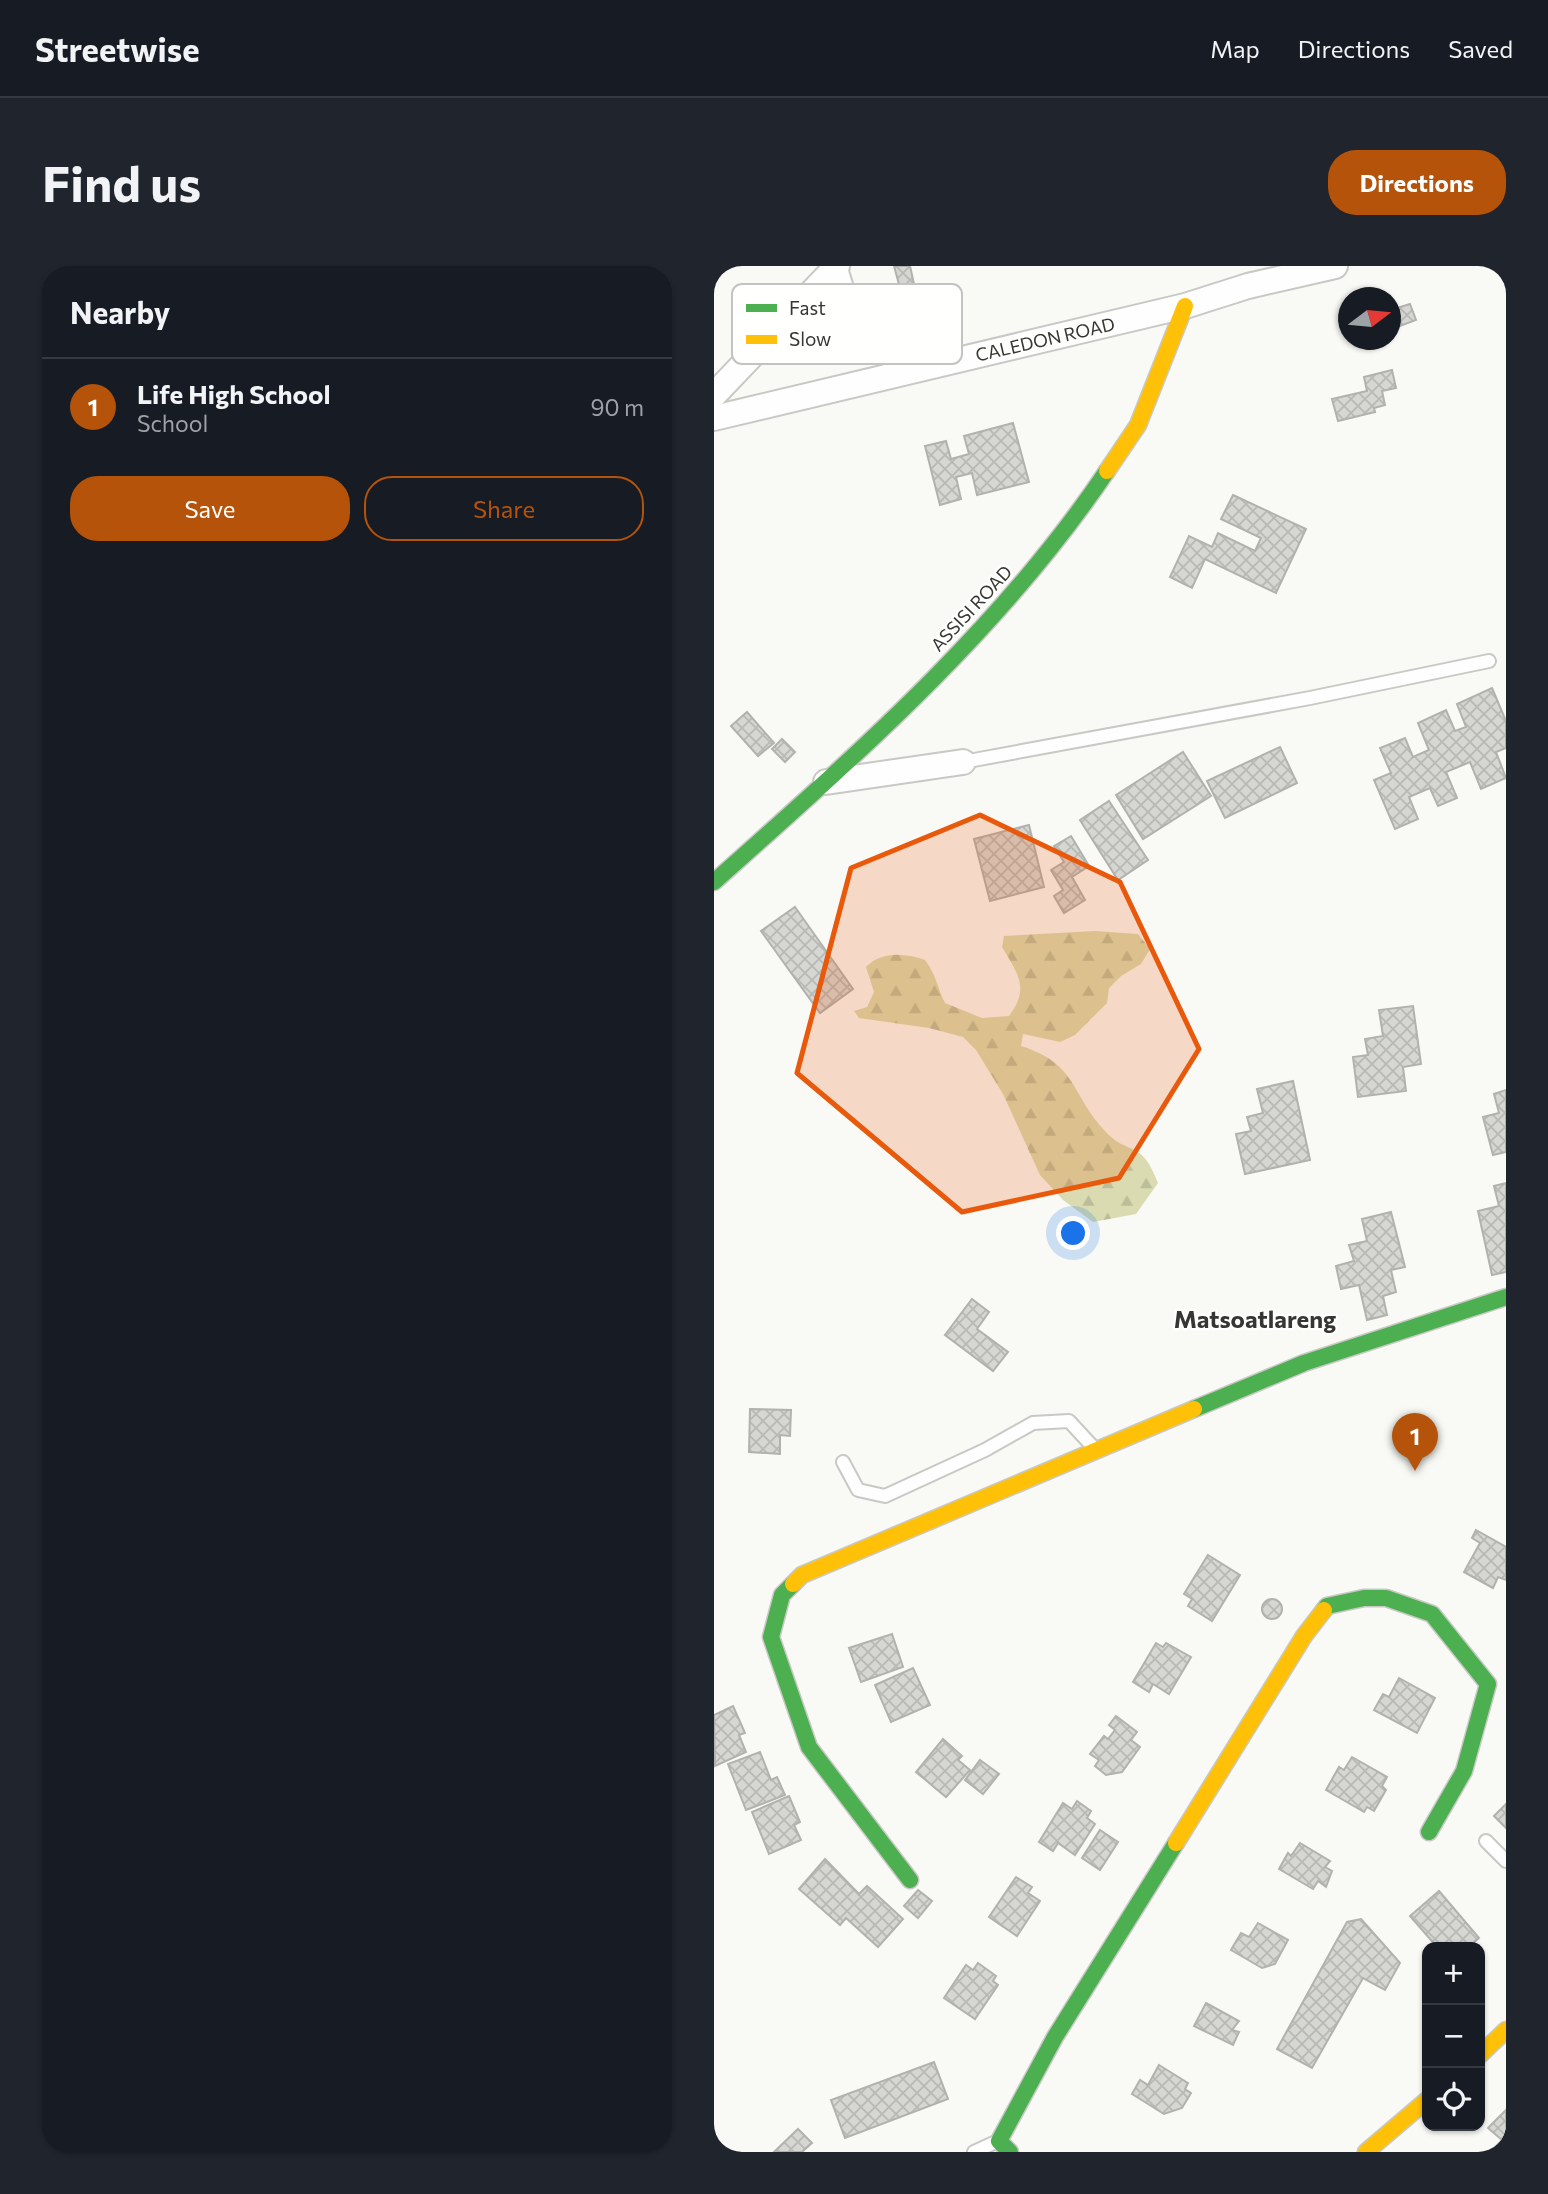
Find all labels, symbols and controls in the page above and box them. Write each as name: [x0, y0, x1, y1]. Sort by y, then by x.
text: Streetwise: [35, 28, 200, 69]
text: Map: [1210, 34, 1260, 63]
text: Directions: [1298, 34, 1410, 63]
text: Saved: [1448, 34, 1513, 63]
button: Directions: [1328, 150, 1506, 215]
text: Find us: [42, 152, 201, 212]
legend: [732, 284, 962, 364]
north arrow: [1338, 287, 1401, 350]
text: Nearby: [70, 293, 170, 330]
text: Fast: [789, 296, 826, 319]
street label: CALEDON ROAD: [973, 312, 1117, 366]
text: Slow: [789, 327, 831, 350]
text: Life High School: [137, 378, 331, 409]
text: 1: [88, 393, 98, 421]
text: 90 m: [591, 393, 644, 421]
text: School: [137, 409, 208, 437]
button: Save: [70, 476, 350, 541]
button: Share: [364, 476, 644, 541]
street label: ASSISI ROAD: [926, 561, 1016, 655]
your location: [1056, 1216, 1090, 1250]
district label: Matsoatlareng: [1174, 1304, 1336, 1333]
pin: 1: [1392, 1413, 1438, 1471]
map controls: [1422, 1942, 1485, 2131]
button: +: [1422, 1942, 1485, 2005]
button: −: [1422, 2005, 1485, 2068]
button: locate: [1422, 2068, 1485, 2131]

